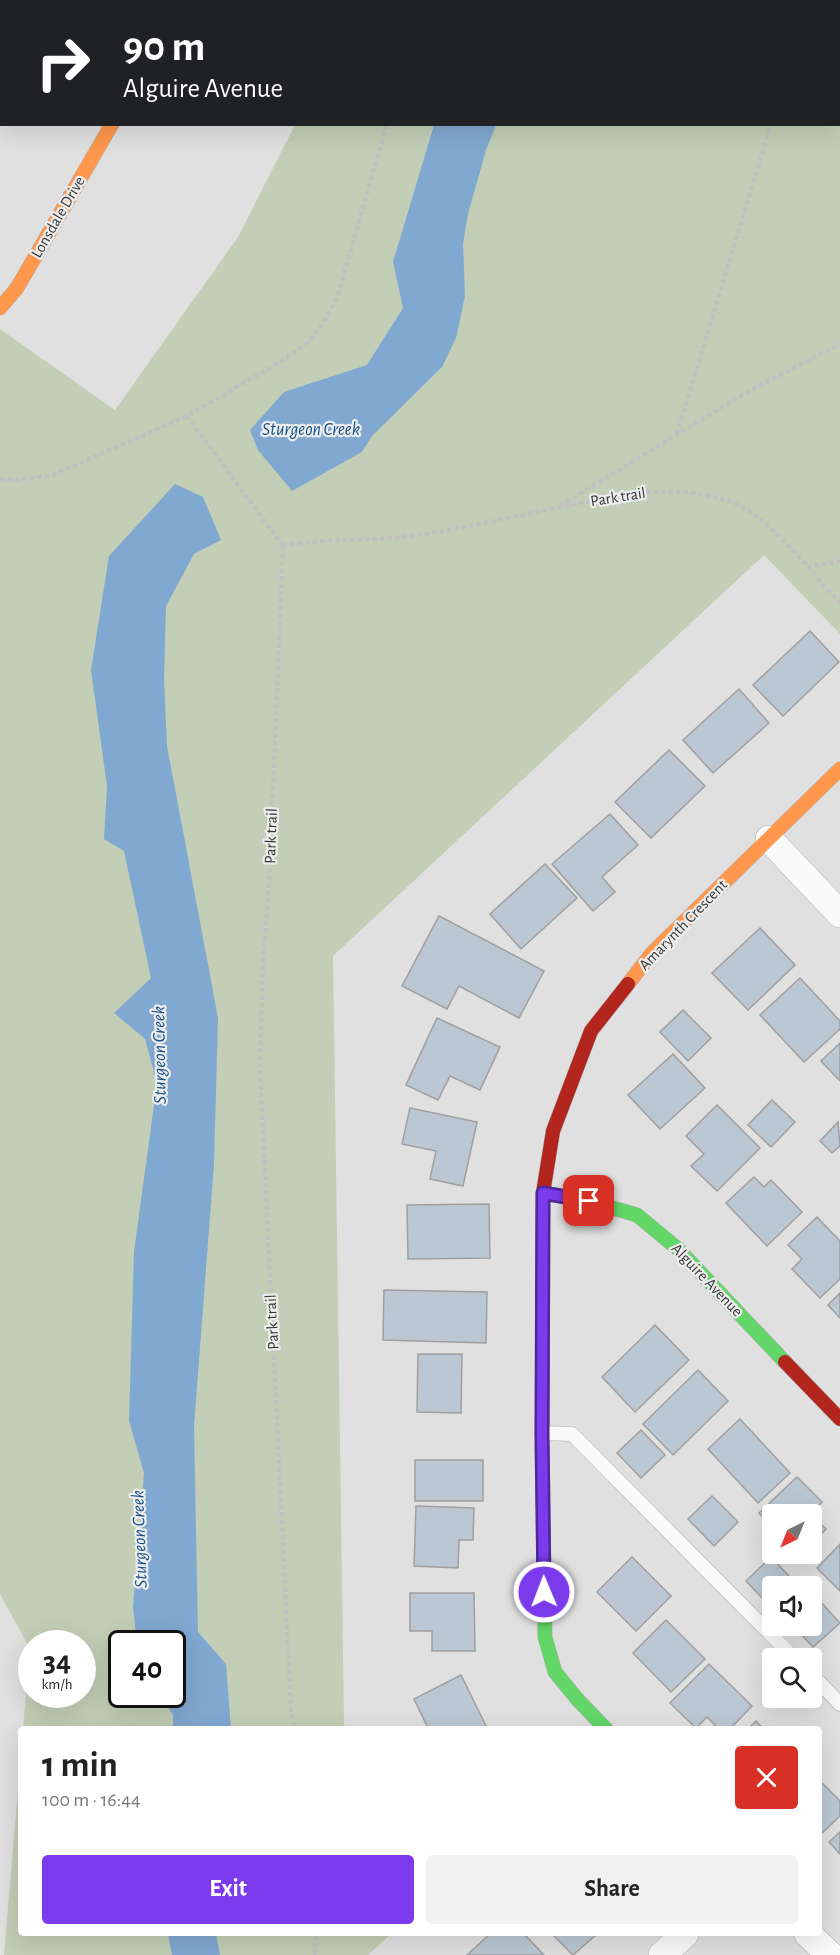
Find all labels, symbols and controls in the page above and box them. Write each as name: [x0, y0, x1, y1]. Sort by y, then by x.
icon: right: [24, 24, 102, 102]
text: 90 m: [123, 26, 205, 68]
text: Alguire Avenue: [123, 75, 283, 102]
street label: Lonsdale Drive: [28, 173, 88, 261]
water label: Sturgeon Creek: [262, 421, 360, 439]
street label: Park trail: [589, 485, 647, 509]
street label: Park trail: [262, 808, 280, 864]
street label: Amarynth Crescent: [636, 877, 731, 974]
water label: Sturgeon Creek: [150, 1006, 170, 1104]
pin: [563, 1175, 614, 1226]
icon: arrive: [572, 1184, 605, 1217]
street label: Alguire Avenue: [668, 1240, 746, 1320]
street label: Park trail: [263, 1294, 281, 1350]
water label: Sturgeon Creek: [129, 1490, 151, 1588]
north arrow: [762, 1504, 822, 1564]
map controls: [762, 1504, 822, 1708]
position arrow: [512, 1560, 576, 1624]
button: sound: [762, 1576, 822, 1636]
speed limit sign: 40: [108, 1630, 186, 1708]
text: 34: [43, 1647, 71, 1677]
button: search: [762, 1648, 822, 1708]
text: km/h: [42, 1677, 72, 1692]
button: close: [735, 1746, 798, 1809]
text: 1 min: [42, 1747, 118, 1783]
text: 100 m · 16:44: [42, 1790, 141, 1810]
button: Exit: [42, 1855, 414, 1924]
button: Share: [426, 1855, 798, 1924]

